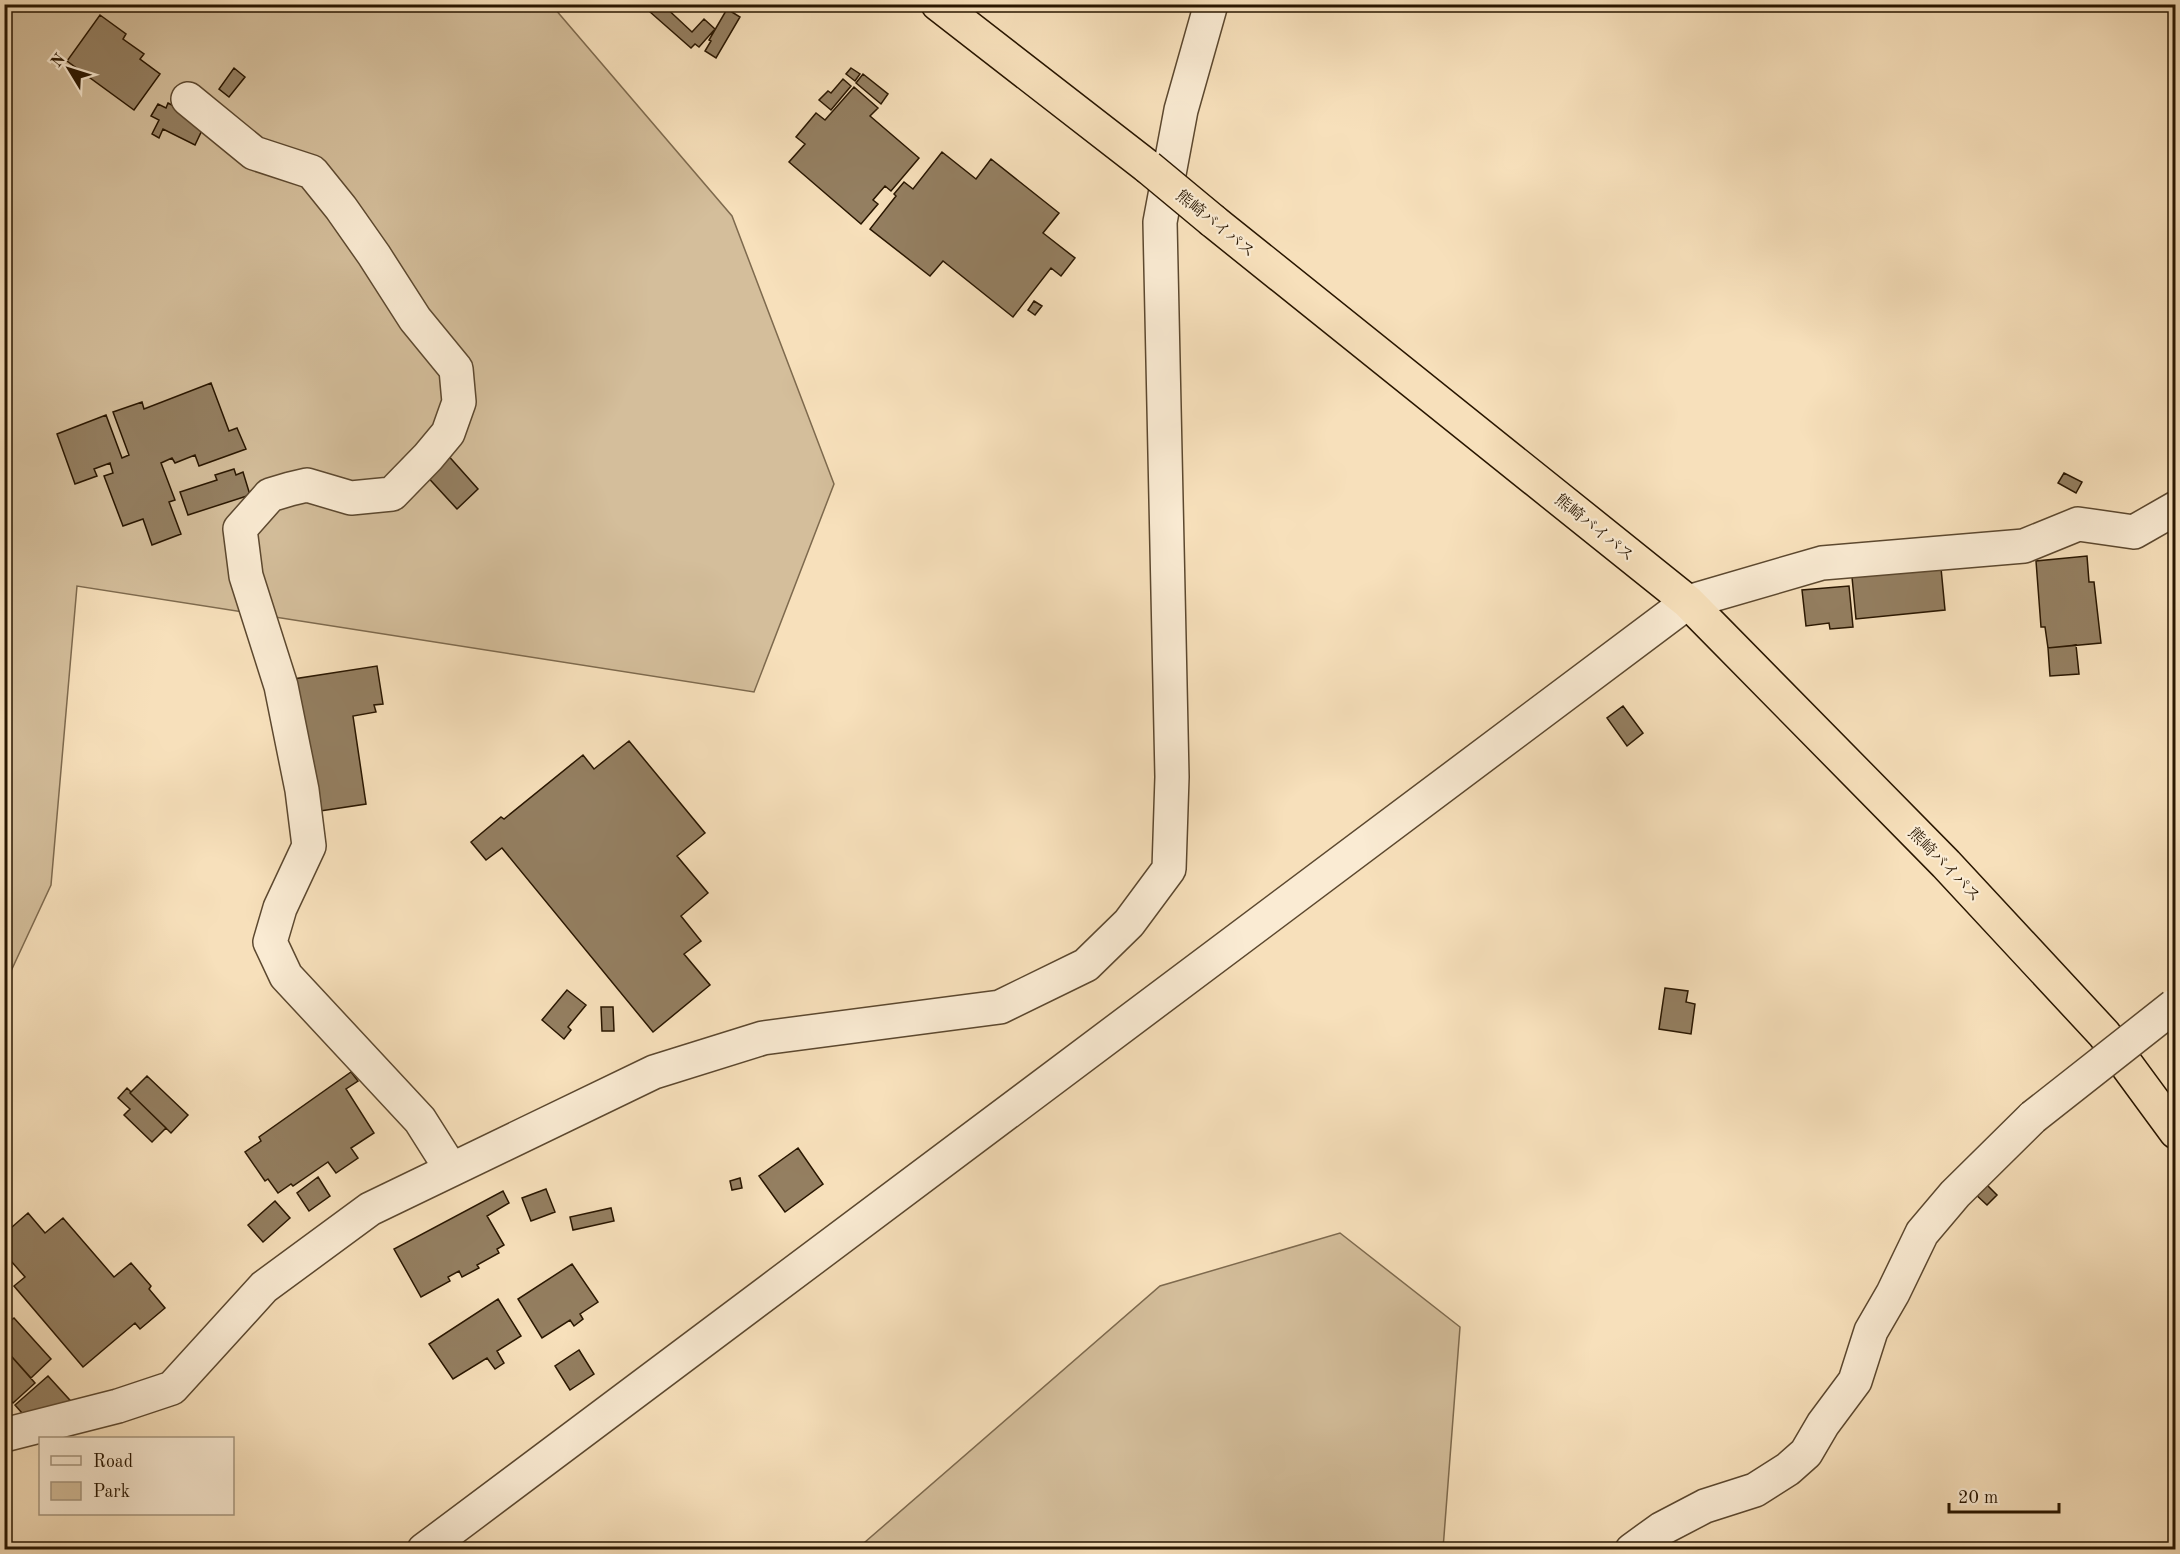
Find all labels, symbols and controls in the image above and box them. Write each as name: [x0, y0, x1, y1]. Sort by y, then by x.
north arrow: [39, 39, 99, 99]
text: N: [49, 51, 69, 71]
street label: 熊崎バイパス: [1173, 187, 1258, 261]
street label: 熊崎バイパス: [1552, 491, 1637, 565]
street label: 熊崎バイパス: [1905, 824, 1984, 905]
legend: [39, 1437, 234, 1515]
text: Road: [93, 1453, 133, 1471]
scale bar: [1949, 1476, 2058, 1514]
text: Park: [93, 1483, 130, 1501]
text: 20 m: [1958, 1489, 1998, 1507]

